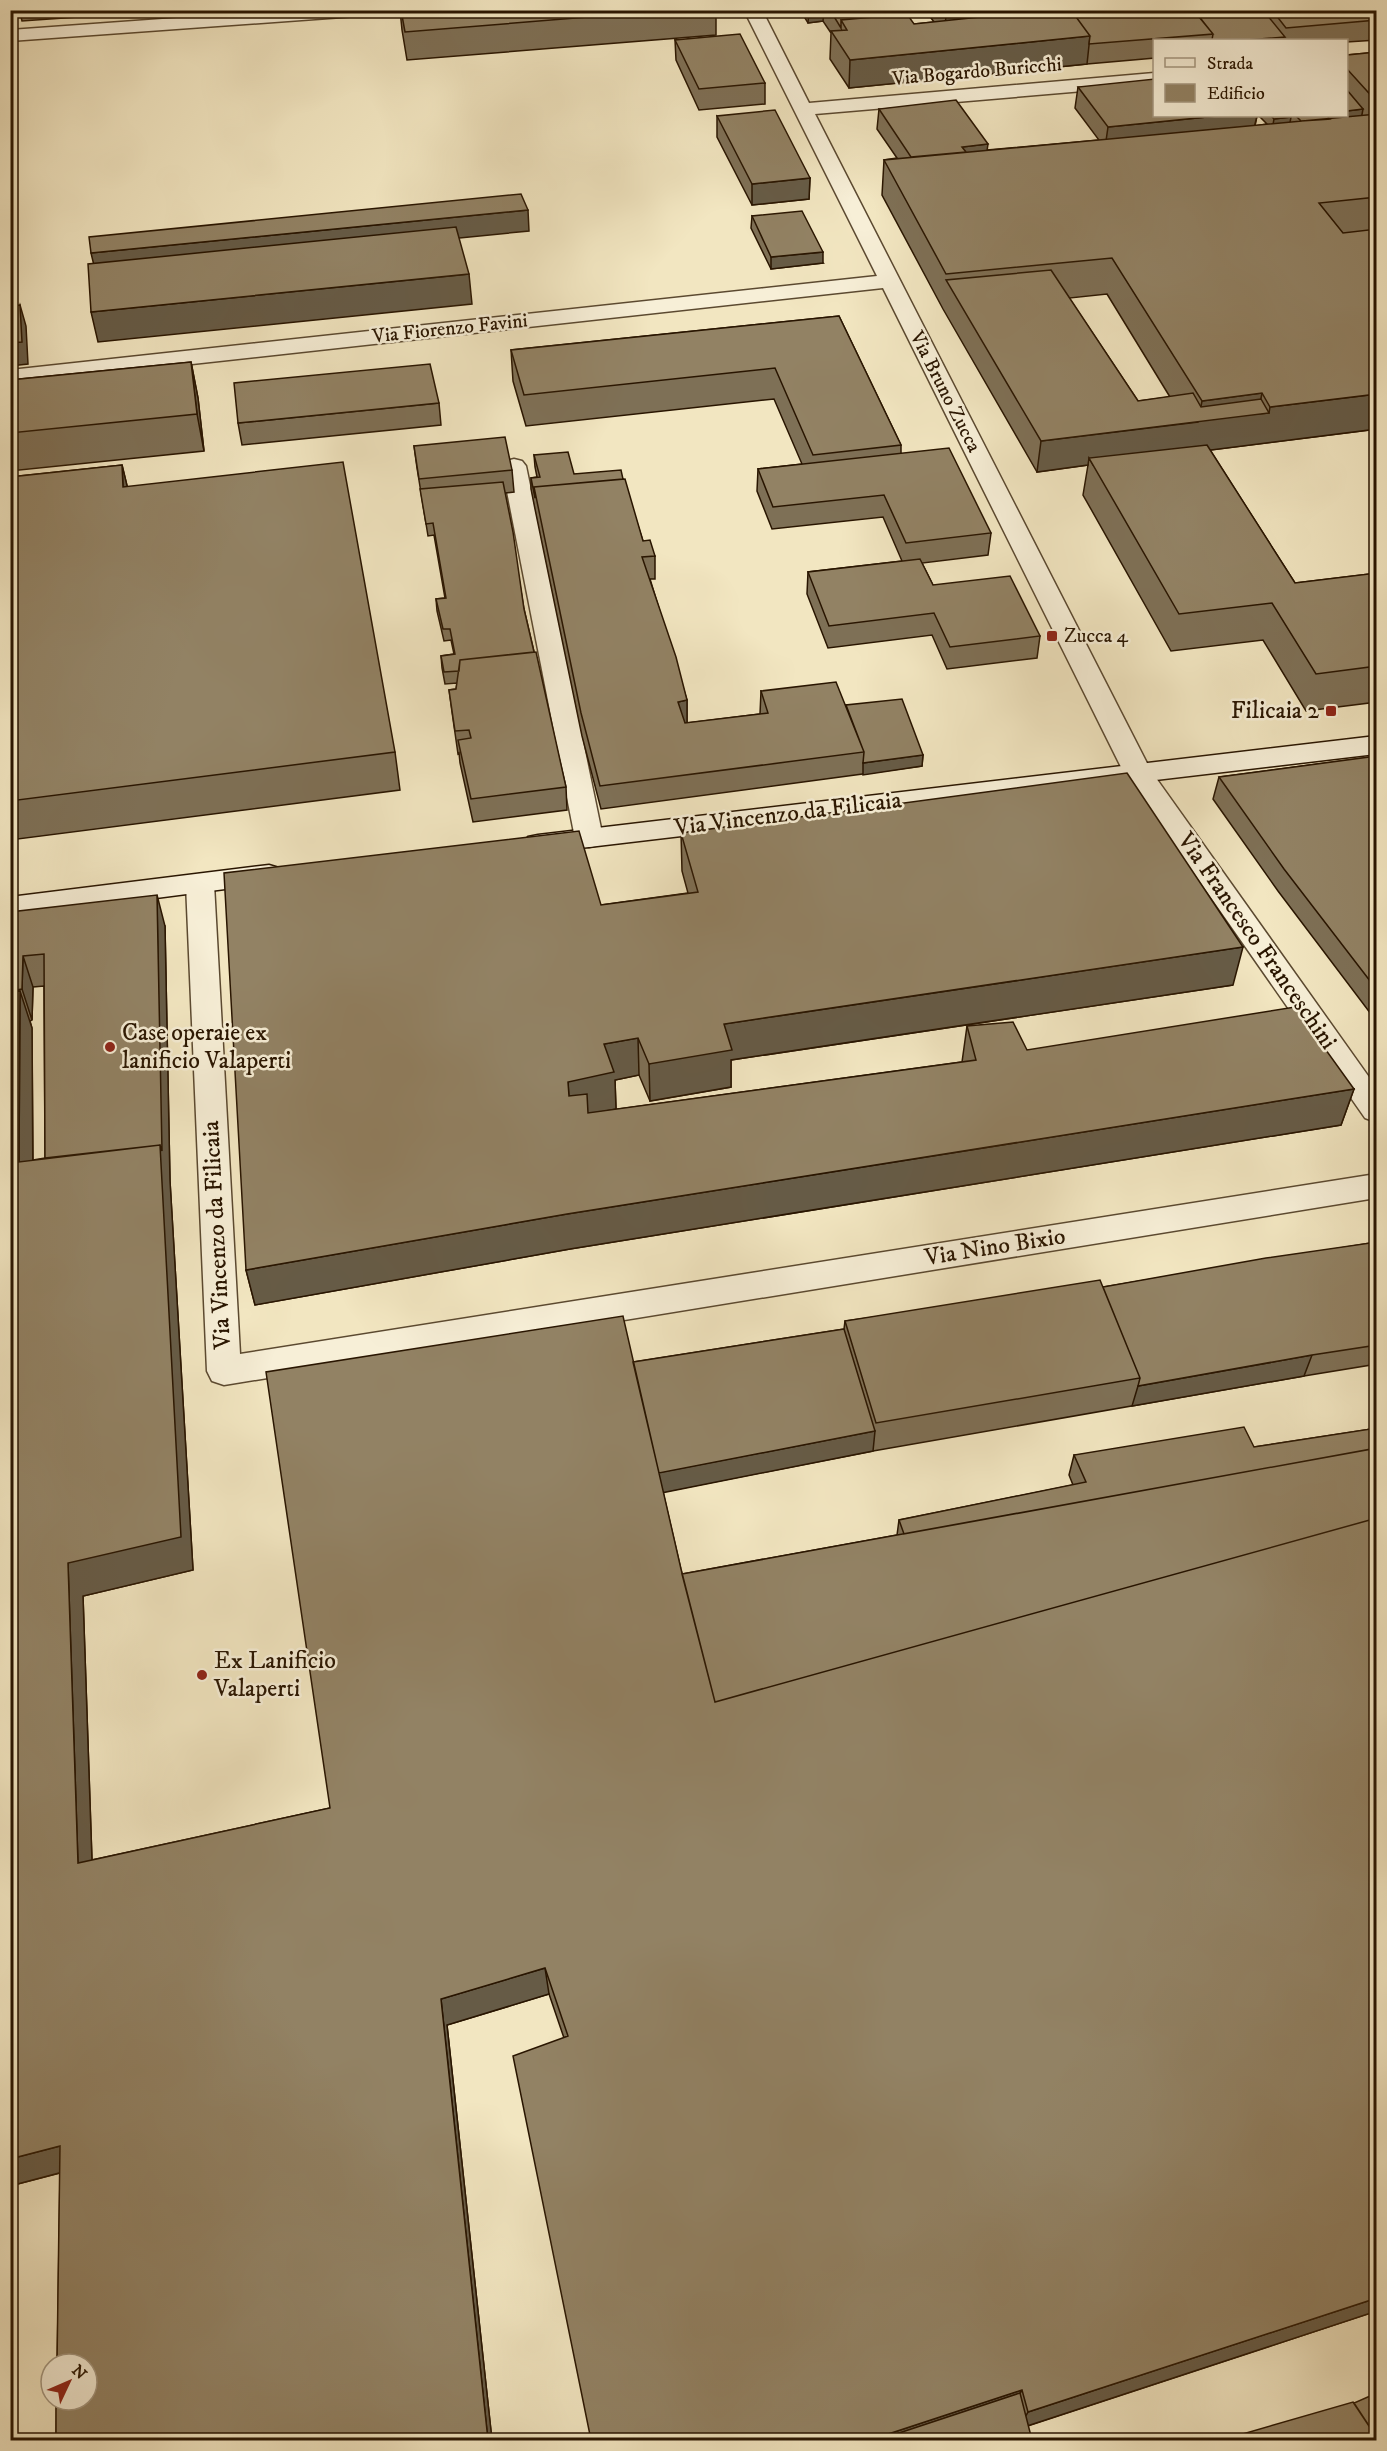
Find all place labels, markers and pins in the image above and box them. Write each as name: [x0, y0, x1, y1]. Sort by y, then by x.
place label: Zucca 4: [1064, 624, 1129, 649]
marker: Zucca 4: [1045, 629, 1059, 643]
place label: Filicaia 2: [1231, 696, 1319, 726]
marker: Filicaia 2: [1324, 704, 1338, 718]
place label: Case operaie ex lanificio Valaperti: [122, 1018, 291, 1076]
marker: Case operaie ex lanificio Valaperti: [103, 1040, 117, 1054]
place label: Ex Lanificio Valaperti: [213, 1646, 336, 1704]
marker: Ex Lanificio Valaperti: [195, 1668, 209, 1682]

